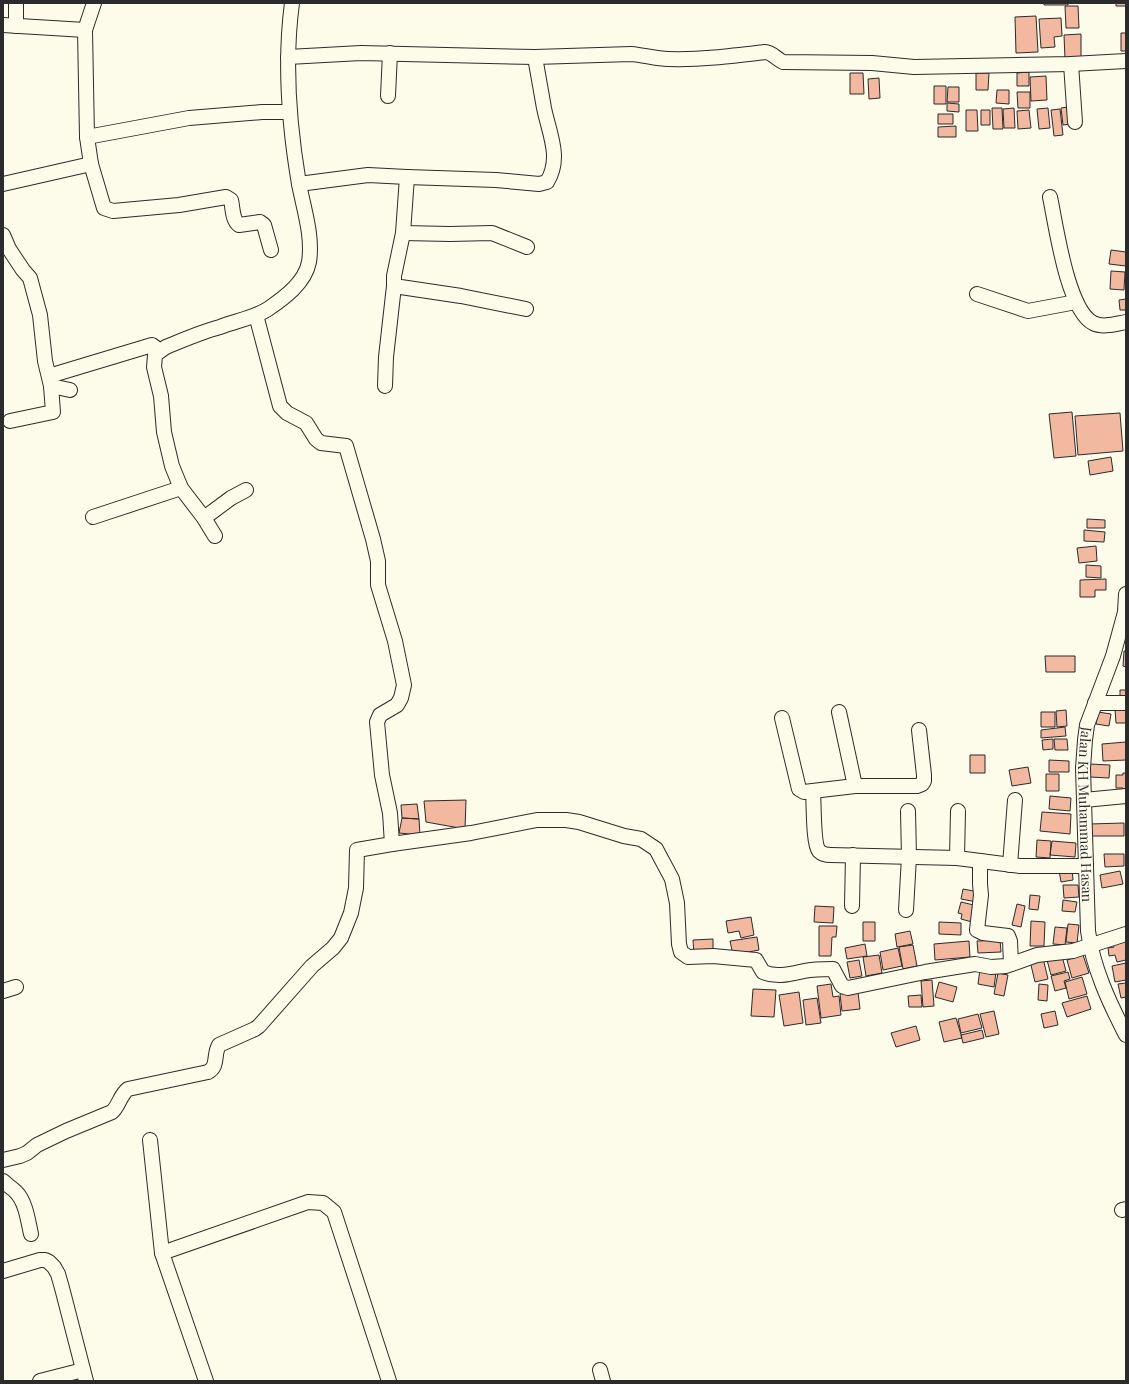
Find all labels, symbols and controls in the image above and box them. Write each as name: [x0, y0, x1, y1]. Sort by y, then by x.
street label: Jalan KH Muhammad Hasan: [1074, 725, 1097, 903]

